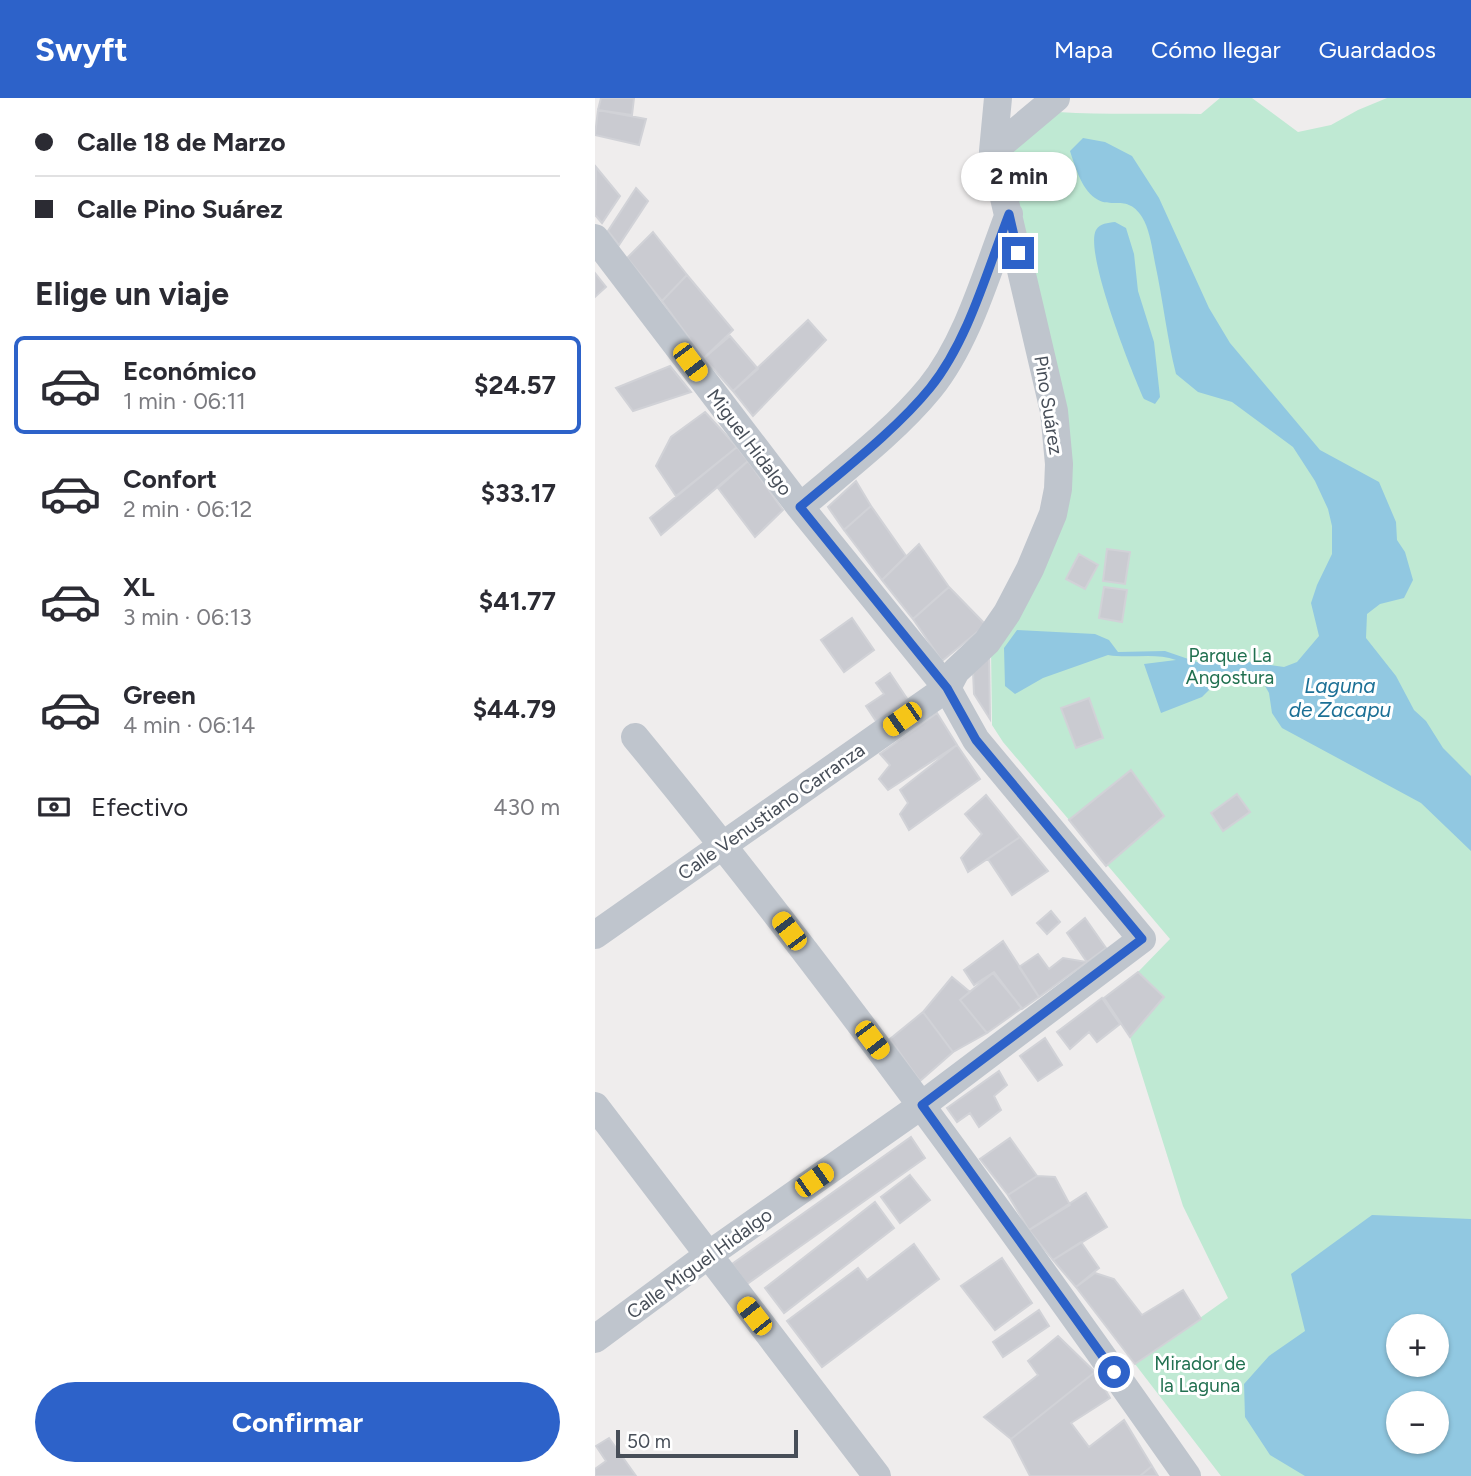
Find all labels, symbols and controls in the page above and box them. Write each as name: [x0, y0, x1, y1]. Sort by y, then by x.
text: Swyft: [35, 30, 128, 69]
text: Mapa: [1054, 35, 1113, 64]
text: Cómo llegar: [1151, 35, 1281, 64]
text: Guardados: [1319, 35, 1436, 64]
text: Calle 18 de Marzo: [77, 126, 286, 158]
callout: 2 min: [960, 152, 1076, 200]
text: 2 min: [990, 162, 1048, 190]
text: Calle Pino Suárez: [77, 193, 283, 225]
route end: [1002, 237, 1034, 269]
text: Elige un viaje: [35, 275, 229, 313]
car: [669, 339, 712, 385]
icon: car: [39, 354, 102, 417]
street label: Pino Suárez: [1029, 354, 1068, 456]
text: Económico: [123, 355, 256, 387]
text: $24.57: [474, 369, 556, 401]
street label: Miguel Hidalgo: [702, 385, 797, 500]
text: 1 min · 06:11: [123, 387, 246, 415]
icon: car: [39, 462, 102, 525]
text: Confort: [123, 463, 217, 495]
text: $33.17: [481, 477, 556, 509]
text: 2 min · 06:12: [123, 495, 252, 523]
icon: car: [39, 570, 102, 633]
text: XL: [123, 571, 155, 603]
text: $41.77: [479, 585, 556, 617]
text: 3 min · 06:13: [123, 603, 252, 631]
park label: Parque La Angostura: [1186, 644, 1274, 689]
water label: Laguna de Zacapu: [1289, 673, 1392, 722]
icon: car: [39, 678, 102, 741]
text: Green: [123, 679, 196, 711]
text: $44.79: [473, 693, 556, 725]
car: [879, 698, 926, 740]
text: 4 min · 06:14: [123, 711, 255, 739]
street label: Calle Venustiano Carranza: [673, 738, 869, 885]
icon: cash: [35, 788, 73, 826]
text: Efectivo: [91, 791, 188, 823]
text: 430 m: [493, 793, 560, 821]
car: [768, 908, 811, 954]
car: [851, 1017, 894, 1063]
car: [791, 1159, 838, 1201]
street label: Calle Miguel Hidalgo: [622, 1203, 777, 1324]
car: [733, 1293, 776, 1339]
map controls: [1386, 1314, 1449, 1454]
button: +: [1386, 1314, 1449, 1377]
park label: Mirador de la Laguna: [1154, 1352, 1246, 1397]
route start: [1098, 1356, 1130, 1388]
button: Confirmar: [35, 1382, 560, 1462]
button: −: [1386, 1391, 1449, 1454]
scale bar: [616, 1427, 798, 1459]
text: 50 m: [627, 1430, 671, 1453]

